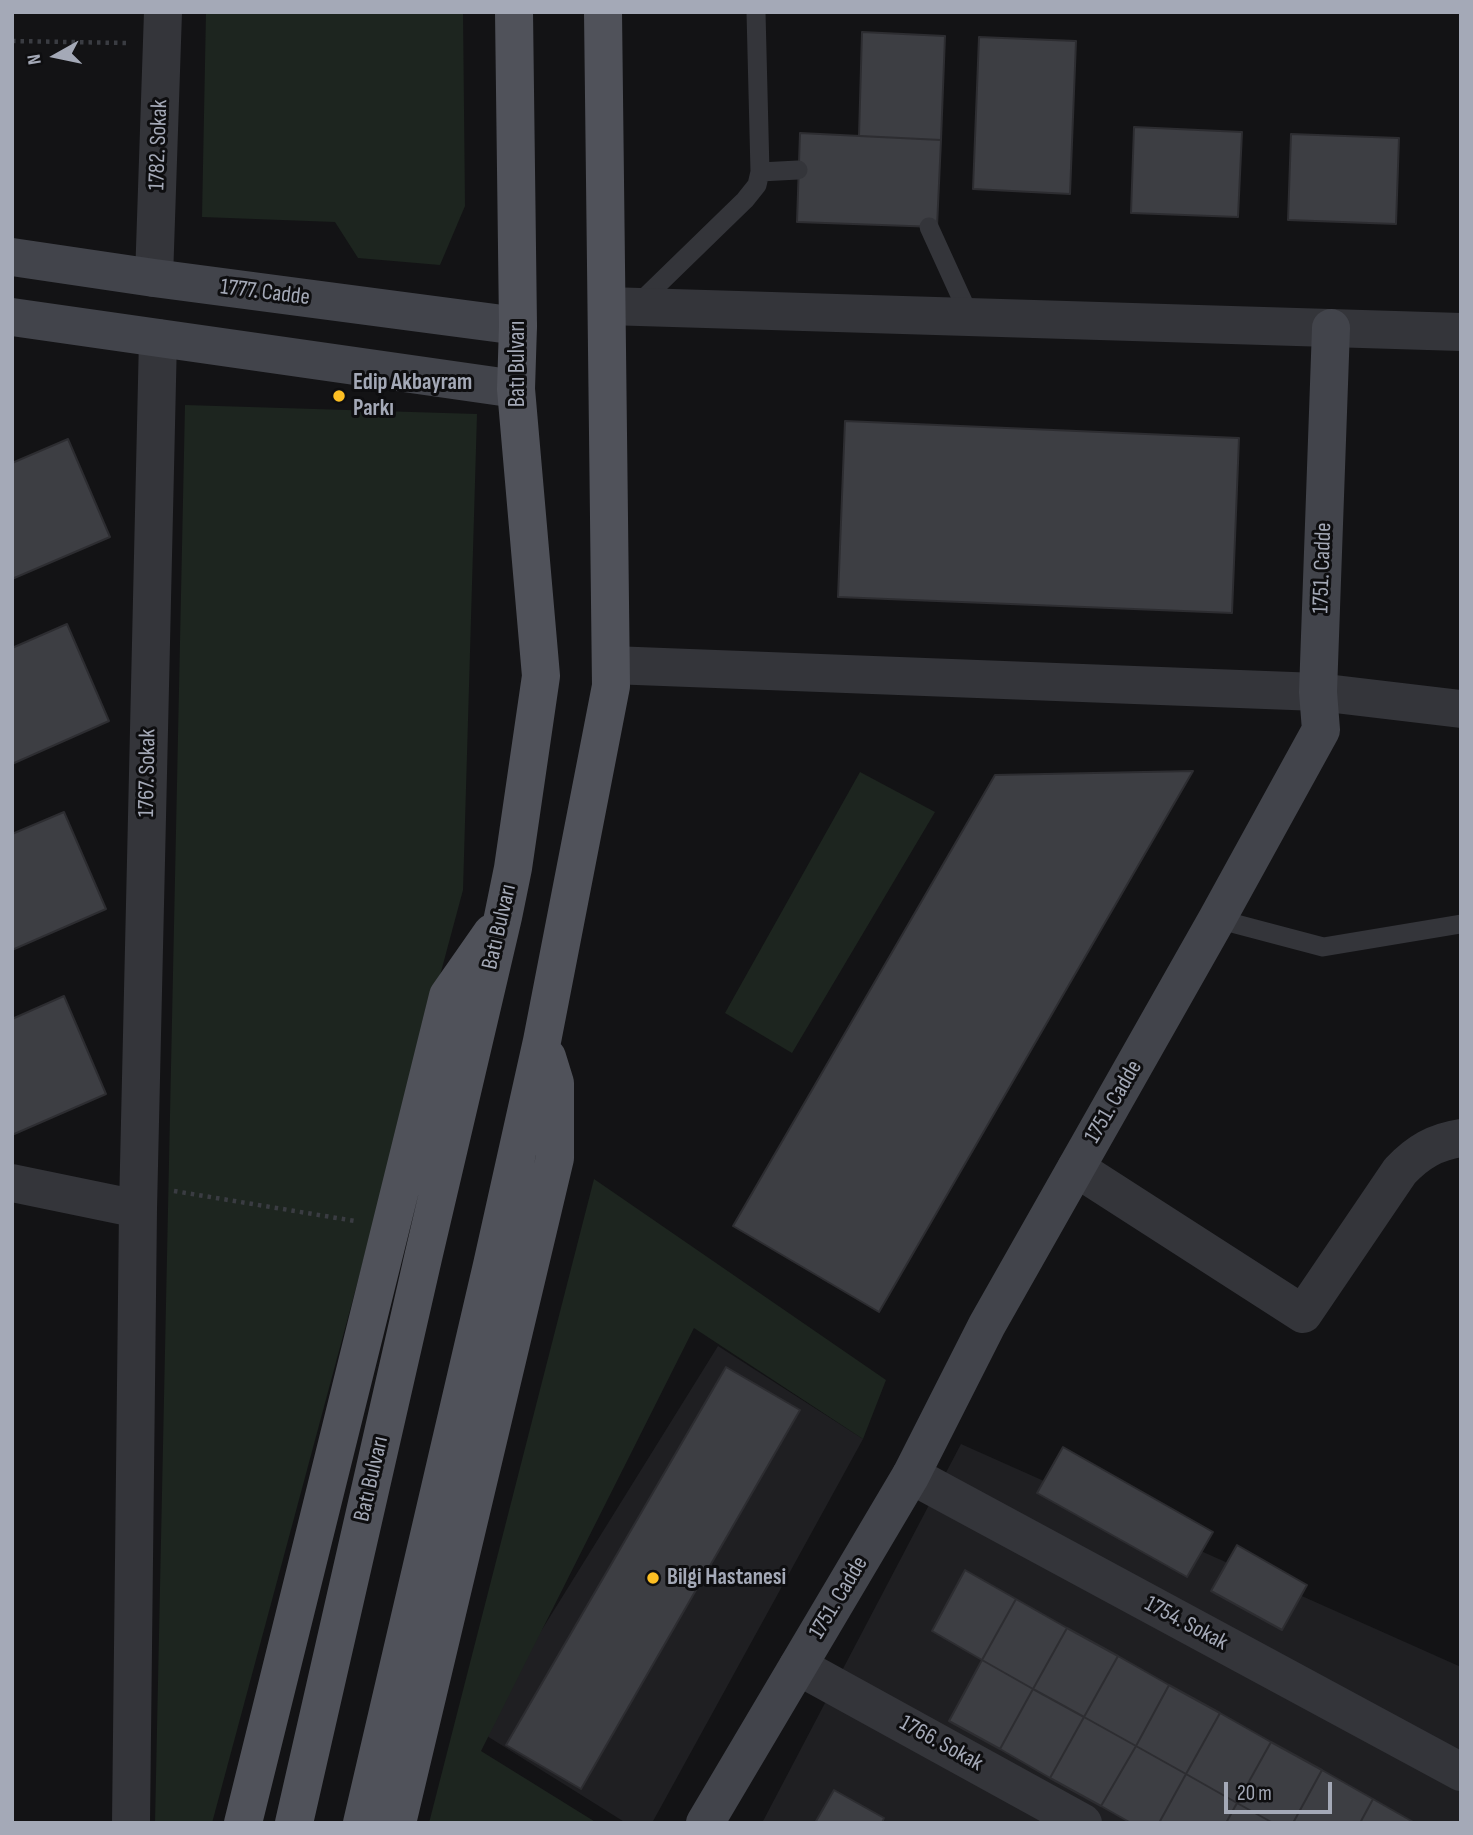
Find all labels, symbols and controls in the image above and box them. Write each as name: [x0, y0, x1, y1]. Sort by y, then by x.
north arrow: [21, 21, 91, 91]
text: N: [23, 53, 47, 66]
street label: 1782. Sokak: [144, 99, 174, 191]
street label: 1777. Cadde: [219, 274, 311, 312]
street label: Batı Bulvarı: [504, 321, 532, 407]
place label: Edip Akbayram Parkı: [353, 369, 472, 423]
marker: Edip Akbayram Parkı: [331, 388, 347, 404]
street label: 1751. Cadde: [1308, 522, 1338, 614]
street label: 1767. Sokak: [133, 729, 163, 817]
street label: Batı Bulvarı: [477, 882, 523, 972]
street label: 1751. Cadde: [1079, 1056, 1149, 1148]
street label: Batı Bulvarı: [349, 1434, 395, 1524]
street label: 1751. Cadde: [804, 1552, 874, 1644]
place label: Bilgi Hastanesi: [667, 1564, 786, 1592]
marker: Bilgi Hastanesi: [645, 1570, 661, 1586]
street label: 1754. Sokak: [1140, 1591, 1232, 1657]
street label: 1766. Sokak: [895, 1710, 987, 1778]
scale bar: [1228, 1769, 1336, 1813]
text: 20 m: [1237, 1781, 1272, 1806]

